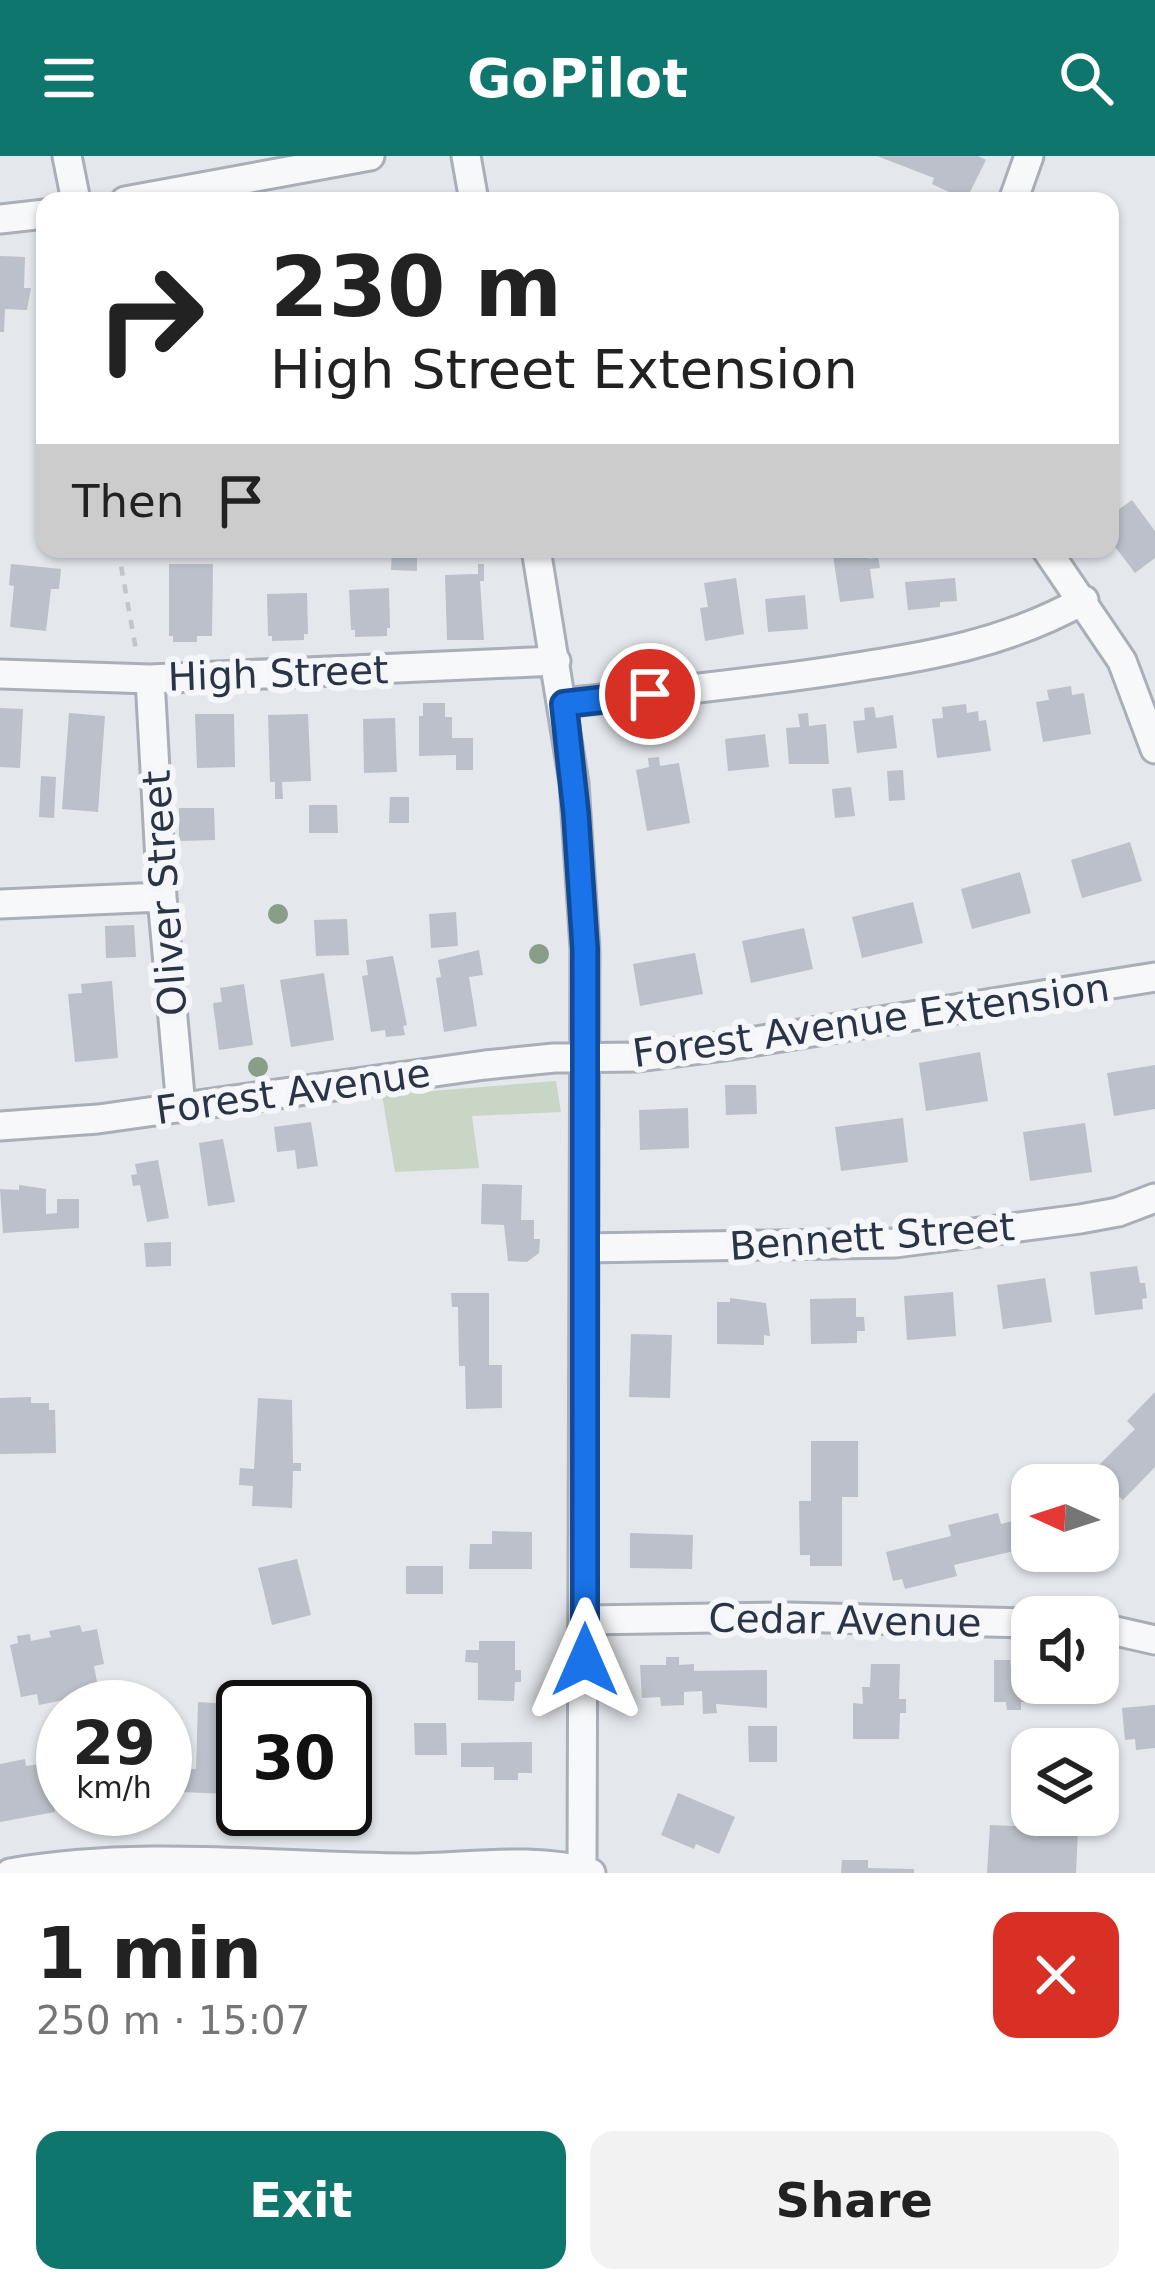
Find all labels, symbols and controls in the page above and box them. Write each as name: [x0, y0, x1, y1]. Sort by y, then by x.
icon: menu: [36, 45, 102, 111]
icon: search: [1053, 45, 1119, 111]
text: GoPilot: [467, 47, 688, 110]
text: 230 m: [270, 238, 562, 336]
icon: right: [72, 240, 228, 396]
text: High Street Extension: [270, 338, 858, 401]
icon: arrive: [208, 468, 274, 534]
text: Then: [72, 475, 184, 528]
pin: [599, 643, 701, 745]
street label: High Street: [167, 647, 389, 700]
icon: arrive: [617, 661, 683, 727]
street label: Oliver Street: [133, 769, 196, 1017]
street label: Forest Avenue Extension: [630, 965, 1112, 1076]
street label: Forest Avenue: [153, 1050, 433, 1133]
street label: Bennett Street: [728, 1204, 1016, 1269]
north arrow: [1011, 1464, 1119, 1572]
map controls: [1011, 1464, 1119, 1836]
street label: Cedar Avenue: [708, 1596, 982, 1645]
button: sound: [1011, 1596, 1119, 1704]
position arrow: [522, 1597, 648, 1723]
speed limit sign: 30: [216, 1680, 372, 1836]
text: 29: [72, 1708, 156, 1778]
button: layers: [1011, 1728, 1119, 1836]
text: km/h: [76, 1770, 152, 1805]
text: 1 min: [36, 1911, 262, 1995]
button: close: [993, 1912, 1119, 2038]
text: 250 m · 15:07: [36, 1998, 310, 2043]
button: Exit: [36, 2131, 566, 2269]
button: Share: [590, 2131, 1119, 2269]

